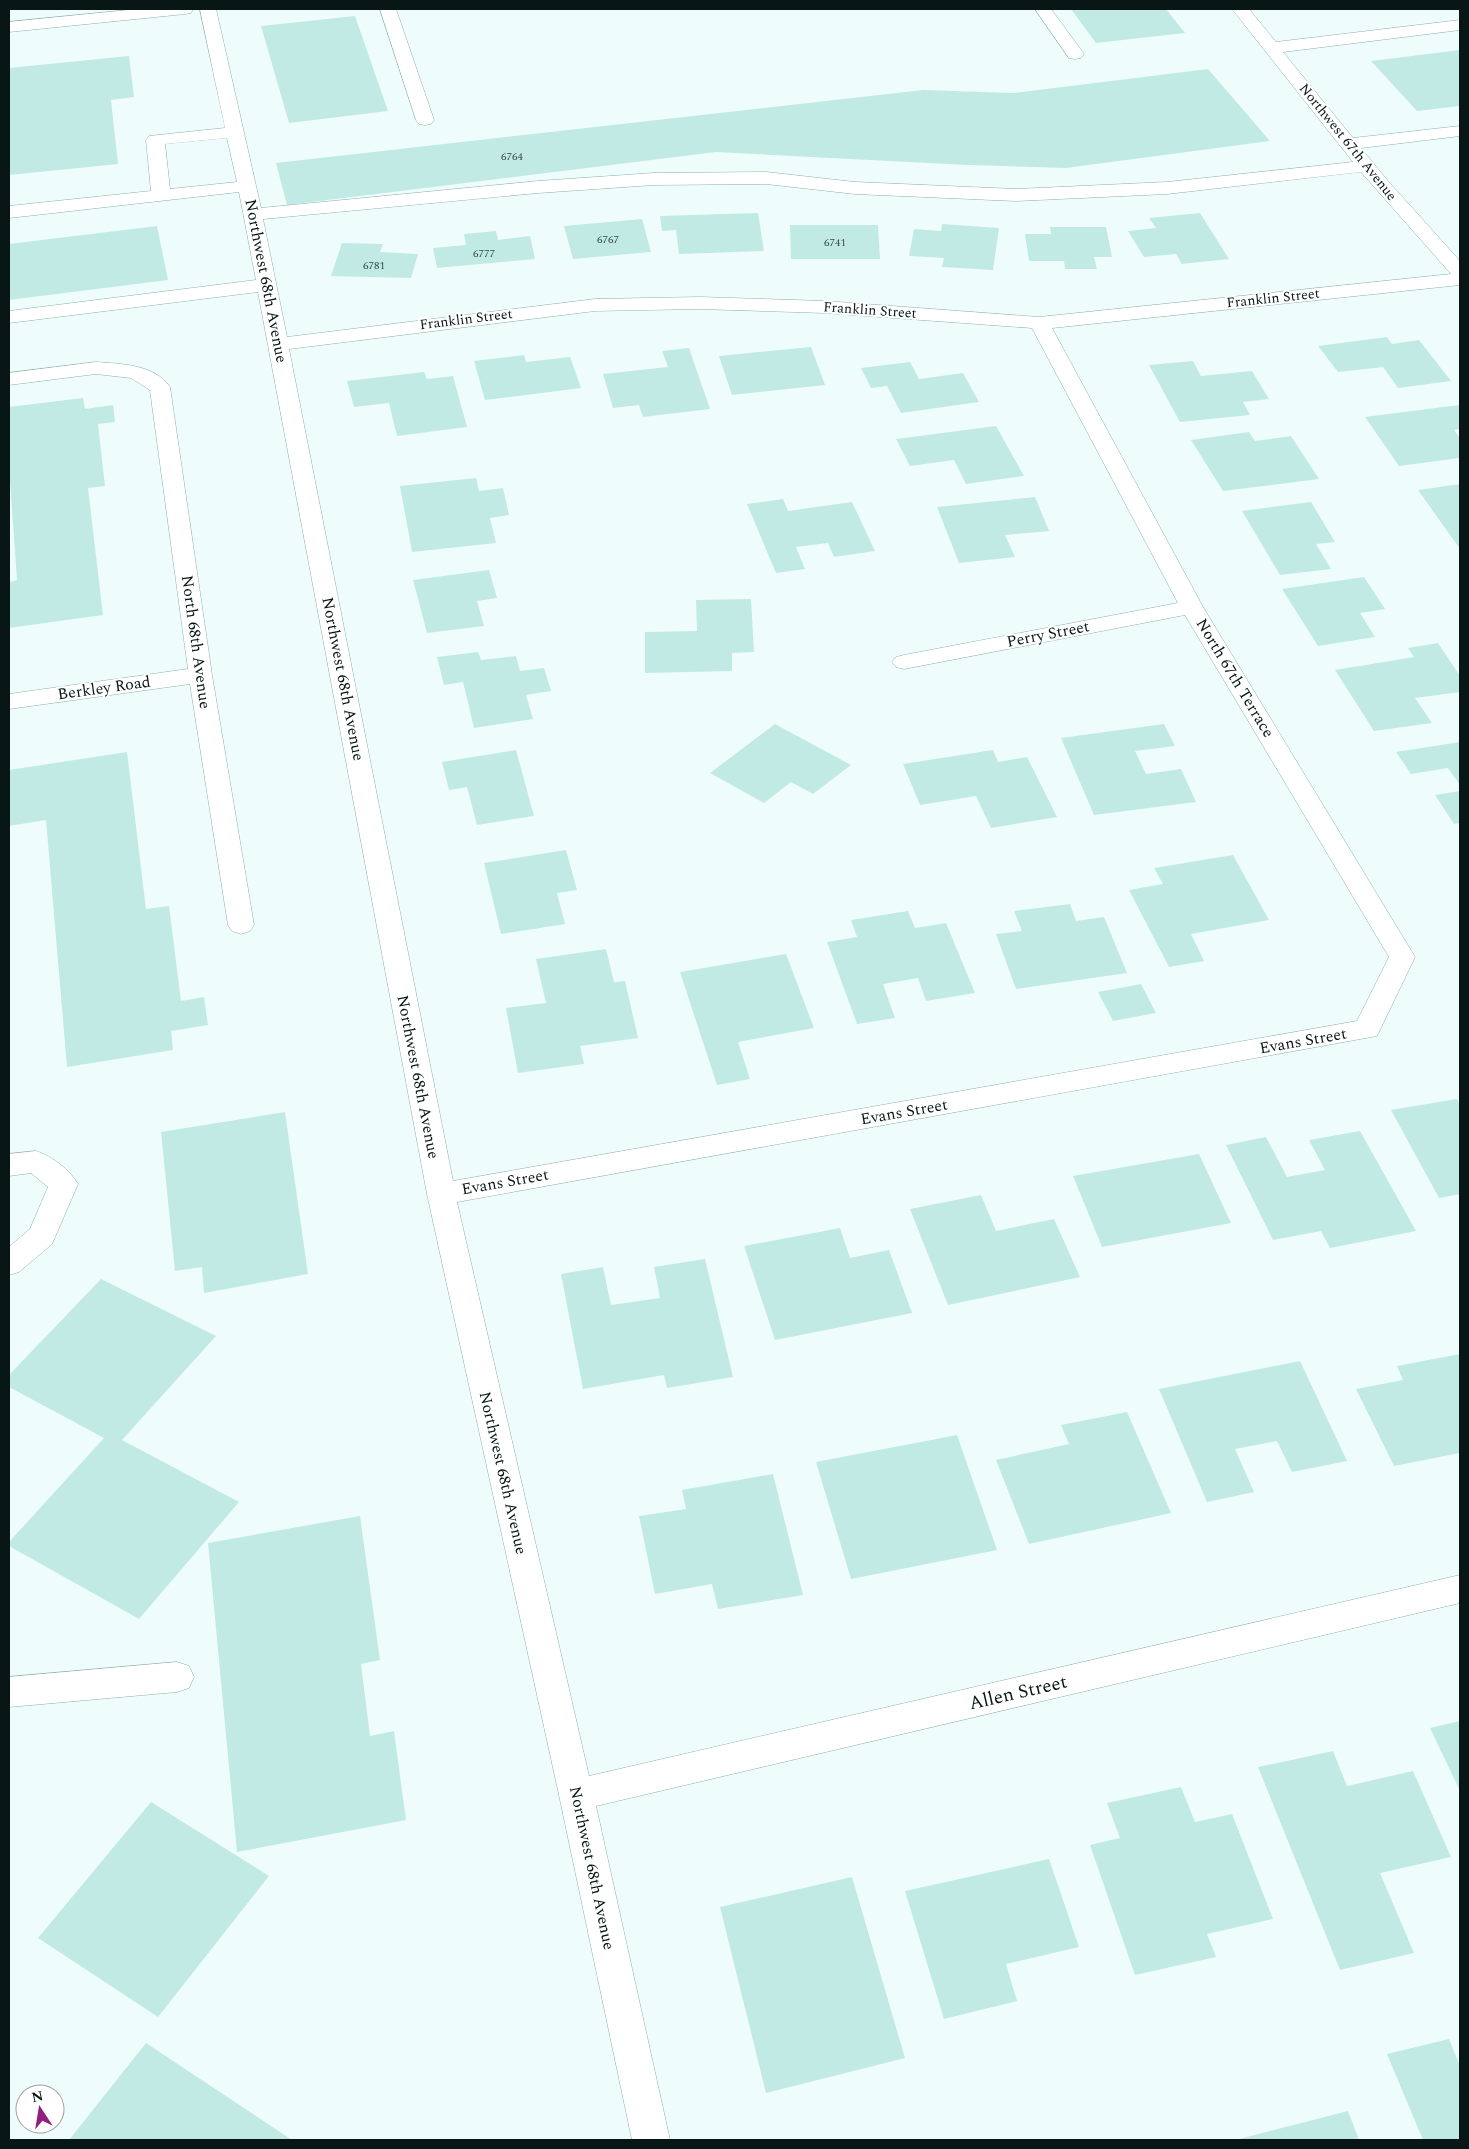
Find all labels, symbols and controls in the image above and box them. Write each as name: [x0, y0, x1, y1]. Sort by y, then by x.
street label: Northwest 67th Avenue: [1294, 79, 1402, 205]
house number: 6764: [501, 148, 523, 165]
street label: Northwest 68th Avenue: [238, 197, 294, 365]
house number: 6767: [597, 231, 619, 248]
house number: 6741: [824, 234, 846, 251]
house number: 6777: [473, 245, 495, 262]
house number: 6781: [363, 257, 385, 274]
street label: Franklin Street: [1225, 283, 1321, 313]
street label: Franklin Street: [823, 296, 917, 324]
street label: Franklin Street: [418, 303, 514, 335]
street label: North 68th Avenue: [175, 574, 217, 710]
street label: Northwest 68th Avenue: [315, 595, 371, 763]
street label: Perry Street: [1004, 614, 1092, 654]
street label: North 67th Terrace: [1190, 614, 1280, 742]
street label: Berkley Road: [56, 670, 152, 706]
street label: Northwest 68th Avenue: [390, 993, 446, 1161]
street label: Evans Street: [1258, 1021, 1349, 1060]
street label: Evans Street: [859, 1092, 950, 1131]
street label: Evans Street: [460, 1162, 551, 1201]
street label: Northwest 68th Avenue: [473, 1389, 533, 1557]
street label: Allen Street: [966, 1668, 1070, 1718]
street label: Northwest 68th Avenue: [563, 1784, 621, 1952]
north arrow: [15, 2084, 65, 2134]
text: N: [30, 2085, 45, 2108]

